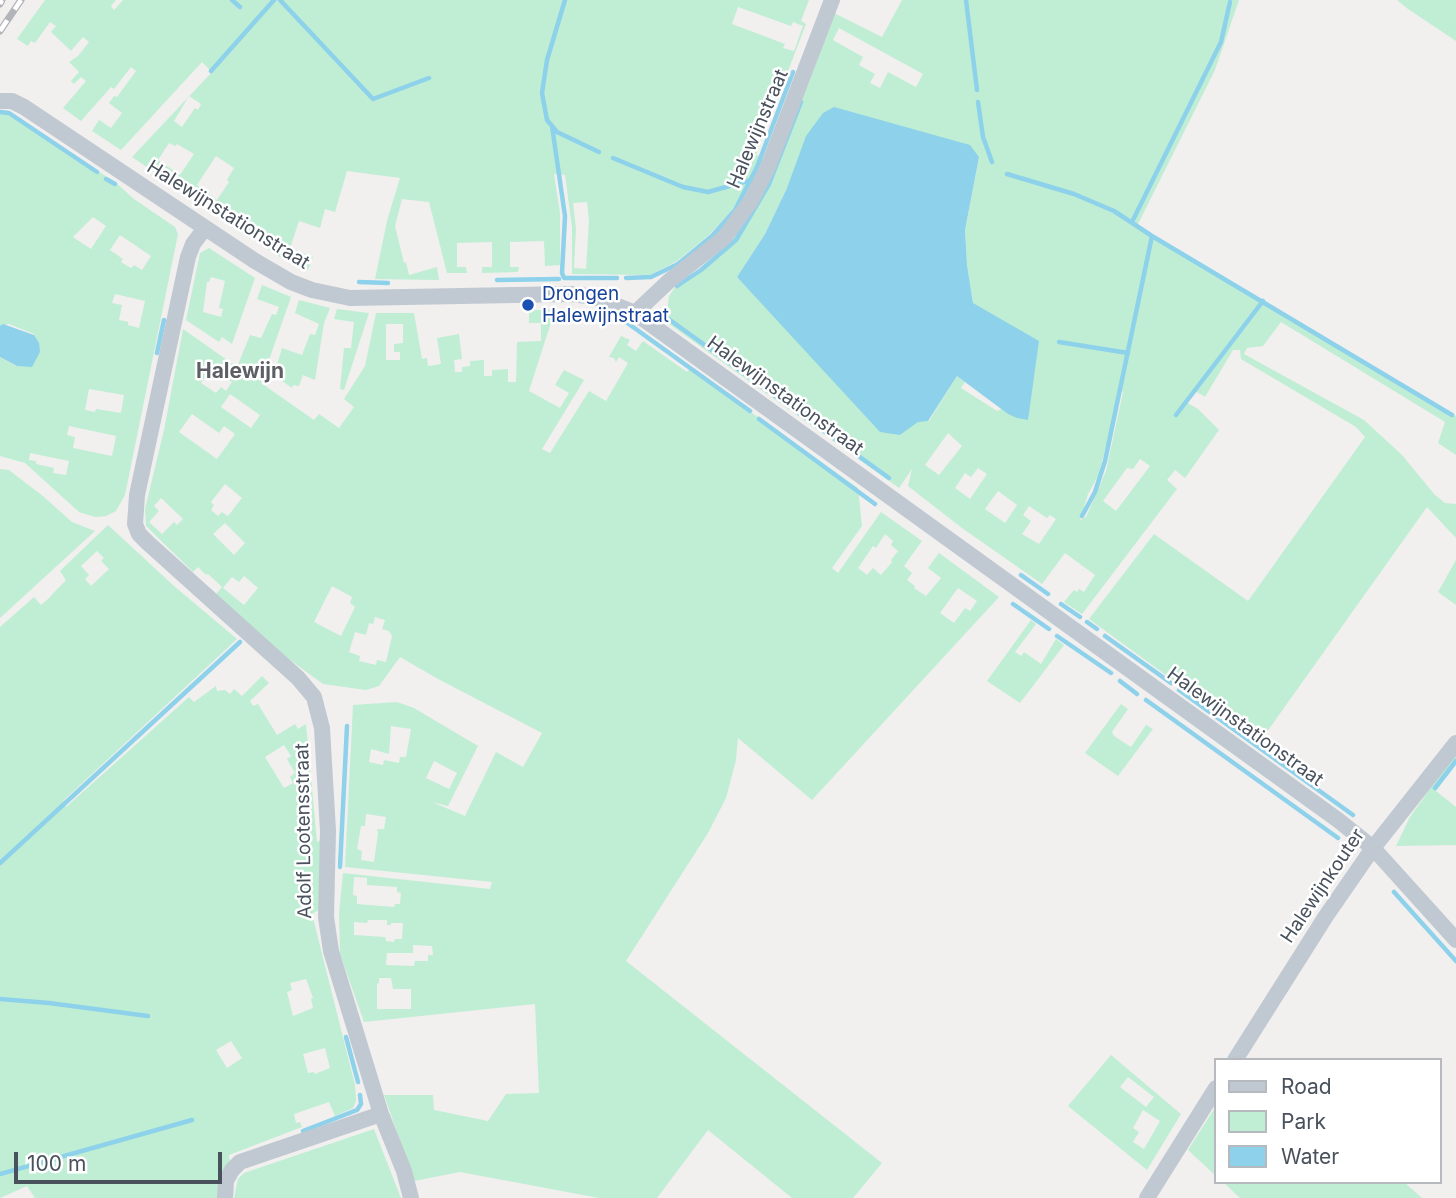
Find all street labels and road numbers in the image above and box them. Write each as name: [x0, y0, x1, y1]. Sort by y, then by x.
street label: Halewijnstraat: [723, 66, 793, 192]
street label: Halewijnstationstraat: [142, 156, 314, 274]
street label: Halewijnstationstraat: [702, 332, 868, 460]
street label: Halewijnstationstraat: [1162, 663, 1328, 791]
street label: Adolf Lootensstraat: [291, 743, 317, 919]
street label: Halewijnkouter: [1276, 824, 1370, 948]

